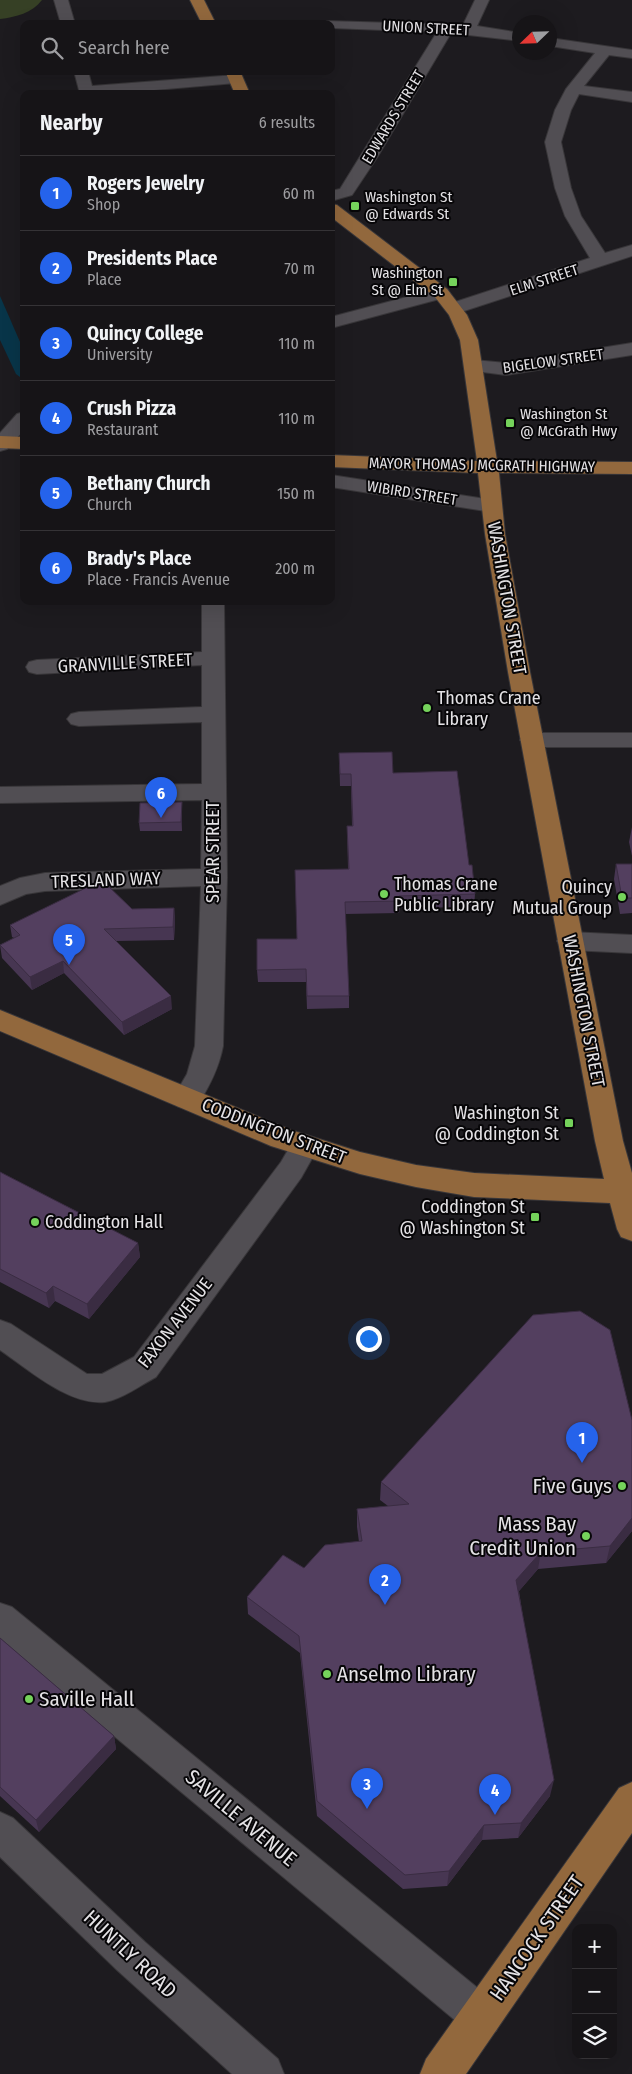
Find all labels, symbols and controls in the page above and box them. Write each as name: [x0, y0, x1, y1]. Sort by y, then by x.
north arrow: [512, 15, 557, 60]
street label: UNION STREET: [382, 17, 470, 39]
search box: [20, 20, 335, 75]
icon: search: [38, 34, 66, 62]
text: Search here: [78, 36, 170, 59]
street label: EDWARDS STREET: [358, 67, 428, 167]
text: Nearby: [40, 110, 102, 136]
text: 6 results: [259, 113, 315, 132]
text: Rogers Jewelry: [87, 172, 204, 195]
text: 1: [53, 184, 59, 203]
text: 60 m: [283, 184, 315, 203]
place label: Washington St @ Edwards St: [365, 188, 453, 223]
text: Shop: [87, 195, 120, 214]
marker: Washington St @ Edwards St: [349, 200, 361, 212]
text: Presidents Place: [87, 247, 217, 270]
text: 2: [52, 259, 60, 278]
text: 70 m: [284, 259, 315, 278]
street label: ELM STREET: [507, 260, 581, 300]
place label: Washington St @ Elm St: [371, 264, 443, 299]
text: Place: [87, 270, 122, 289]
marker: Washington St @ Elm St: [447, 276, 459, 288]
text: Quincy College: [87, 322, 203, 345]
text: 3: [52, 334, 60, 353]
text: 110 m: [278, 334, 315, 353]
text: University: [87, 345, 152, 364]
street label: BIGELOW STREET: [502, 345, 604, 377]
text: Crush Pizza: [87, 397, 176, 420]
place label: Washington St @ McGrath Hwy: [520, 405, 617, 440]
text: 4: [52, 409, 60, 428]
text: 110 m: [278, 409, 315, 428]
marker: Washington St @ McGrath Hwy: [504, 417, 516, 429]
text: Restaurant: [87, 420, 158, 439]
street label: MAYOR THOMAS J MCGRATH HIGHWAY: [369, 454, 596, 476]
text: Bethany Church: [87, 472, 210, 495]
street label: WIBIRD STREET: [366, 477, 458, 509]
text: 5: [52, 484, 60, 503]
text: 150 m: [277, 484, 315, 503]
text: Church: [87, 495, 132, 514]
street label: WASHINGTON STREET: [483, 520, 531, 677]
text: Brady's Place: [87, 547, 191, 570]
text: 6: [52, 559, 60, 578]
text: 200 m: [275, 559, 315, 578]
text: Place · Francis Avenue: [87, 570, 230, 589]
street label: GRANVILLE STREET: [57, 648, 194, 678]
place label: Thomas Crane Library: [437, 687, 541, 730]
marker: Thomas Crane Library: [421, 702, 433, 714]
pin: 6: [145, 777, 177, 818]
street label: SPEAR STREET: [202, 800, 224, 903]
street label: TRESLAND WAY: [51, 867, 161, 893]
place label: Thomas Crane Public Library: [394, 873, 498, 916]
place label: Quincy Mutual Group: [512, 876, 612, 919]
marker: Thomas Crane Public Library: [378, 888, 390, 900]
marker: Quincy Mutual Group: [616, 891, 628, 903]
pin: 5: [53, 924, 85, 965]
street label: WASHINGTON STREET: [558, 933, 610, 1090]
street label: CODDINGTON STREET: [199, 1093, 350, 1169]
place label: Washington St @ Coddington St: [434, 1102, 559, 1145]
marker: Washington St @ Coddington St: [563, 1117, 575, 1129]
place label: Coddington St @ Washington St: [399, 1196, 525, 1239]
place label: Coddington Hall: [45, 1211, 163, 1233]
marker: Coddington St @ Washington St: [529, 1211, 541, 1223]
marker: Coddington Hall: [29, 1216, 41, 1228]
street label: FAXON AVENUE: [133, 1274, 217, 1372]
your location: [356, 1326, 382, 1352]
pin: 1: [566, 1422, 598, 1463]
place label: Five Guys: [532, 1473, 612, 1499]
marker: Five Guys: [616, 1480, 628, 1492]
place label: Mass Bay Credit Union: [469, 1511, 577, 1561]
marker: Mass Bay Credit Union: [580, 1530, 592, 1542]
pin: 2: [369, 1564, 401, 1605]
place label: Anselmo Library: [337, 1661, 476, 1687]
marker: Anselmo Library: [321, 1668, 333, 1680]
place label: Saville Hall: [39, 1686, 135, 1712]
marker: Saville Hall: [23, 1693, 35, 1705]
street label: SAVILLE AVENUE: [180, 1764, 302, 1872]
pin: 3: [351, 1768, 383, 1809]
pin: 4: [479, 1774, 511, 1815]
street label: HANCOCK STREET: [484, 1870, 590, 2006]
street label: HUNTLY ROAD: [78, 1904, 182, 2004]
map controls: [572, 1924, 617, 2059]
button: +: [572, 1924, 617, 1969]
button: −: [572, 1969, 617, 2014]
button: layers: [572, 2014, 617, 2059]

